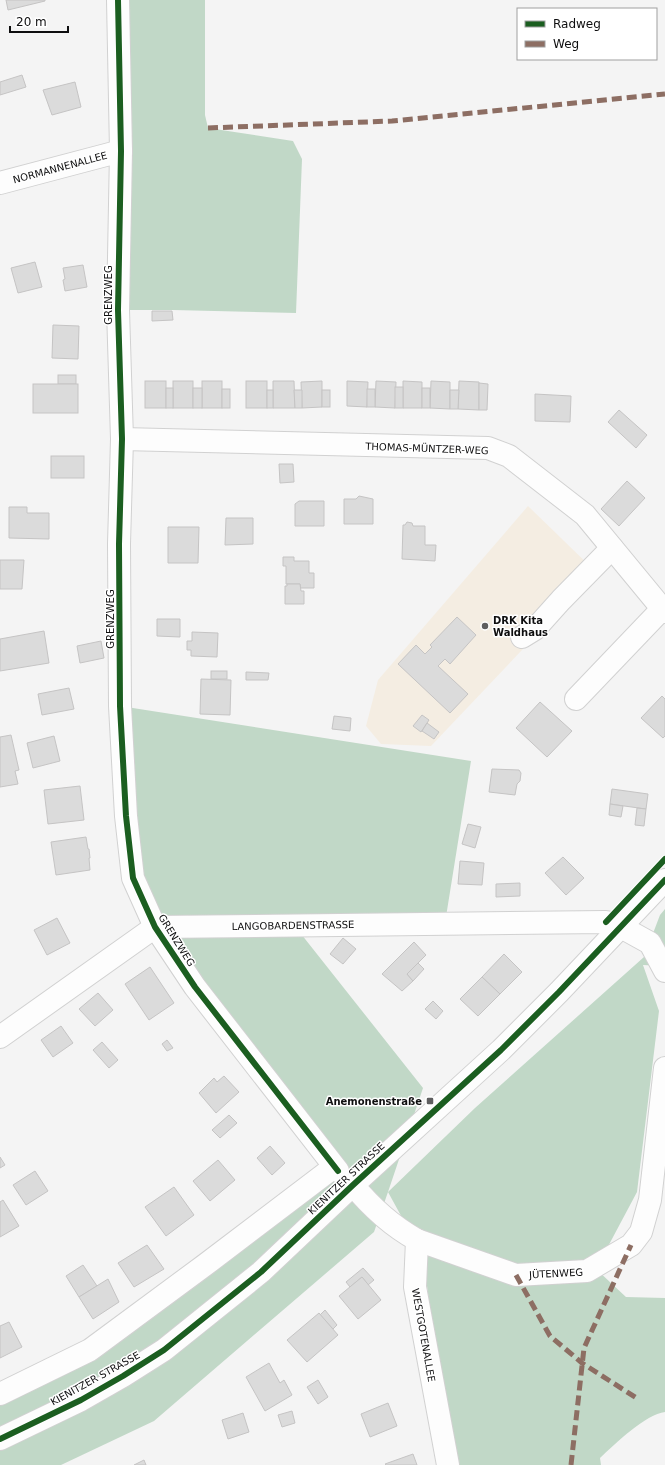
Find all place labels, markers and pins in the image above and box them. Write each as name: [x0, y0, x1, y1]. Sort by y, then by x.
place label: DRK Kita Waldhaus: [493, 615, 548, 638]
marker: DRK Kita Waldhaus: [480, 621, 490, 631]
place label: Anemonenstraße: [326, 1096, 422, 1107]
marker: Anemonenstraße: [425, 1096, 435, 1106]

